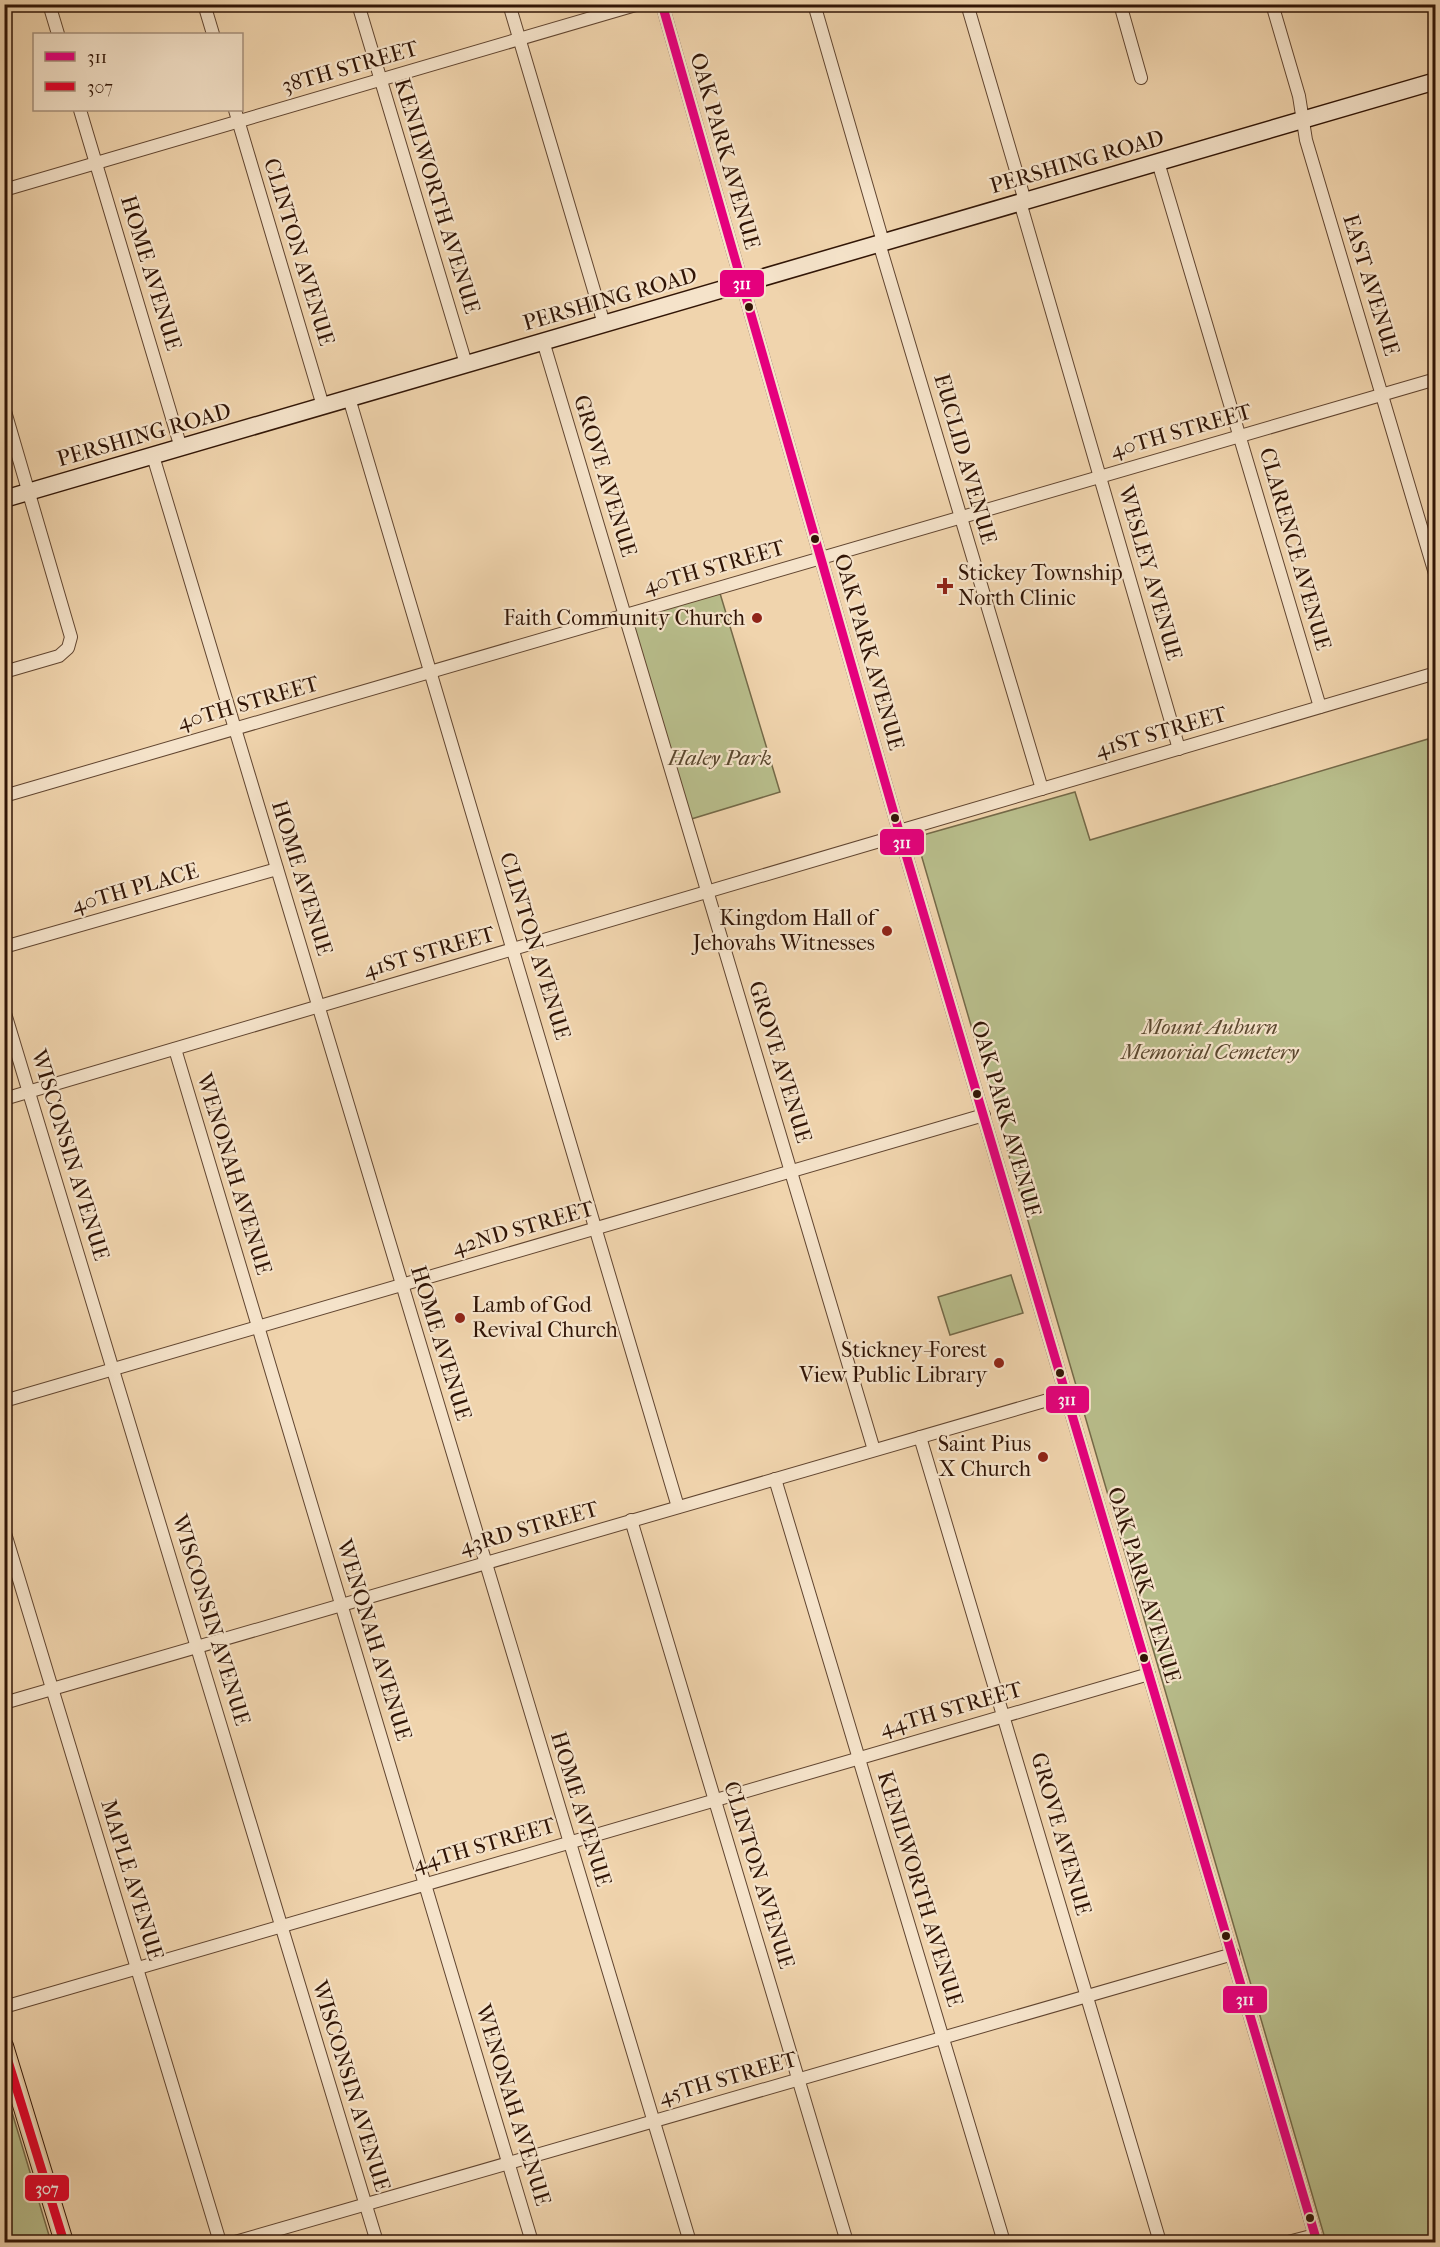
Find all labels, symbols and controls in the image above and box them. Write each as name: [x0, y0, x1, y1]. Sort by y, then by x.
legend: [33, 33, 243, 111]
street label: 38TH STREET: [279, 35, 422, 99]
text: 311: [87, 47, 107, 68]
street label: OAK PARK AVENUE: [684, 50, 766, 252]
street label: KENILWORTH AVENUE: [389, 75, 485, 317]
text: 307: [87, 77, 113, 98]
street label: PERSHING ROAD: [987, 125, 1167, 199]
street label: CLINTON AVENUE: [258, 155, 340, 349]
street label: HOME AVENUE: [115, 192, 187, 354]
street label: EAST AVENUE: [1337, 211, 1405, 359]
street label: PERSHING ROAD: [520, 262, 700, 336]
line badge: 311: [719, 269, 765, 298]
text: 311: [733, 274, 751, 294]
unlabelled marker: [743, 301, 755, 313]
street label: EUCLID AVENUE: [928, 371, 1002, 547]
street label: GROVE AVENUE: [568, 392, 642, 560]
street label: PERSHING ROAD: [54, 398, 234, 472]
street label: 40TH STREET: [1107, 398, 1256, 464]
street label: CLARENCE AVENUE: [1254, 445, 1336, 653]
street label: WESLEY AVENUE: [1112, 482, 1187, 663]
unlabelled marker: [809, 533, 821, 545]
street label: 40TH STREET: [640, 534, 789, 600]
street label: OAK PARK AVENUE: [828, 551, 910, 753]
place label: Stickey Township North Clinic: [958, 560, 1123, 611]
marker: Stickey Township North Clinic: [936, 577, 954, 595]
place label: Faith Community Church: [503, 605, 746, 631]
marker: Faith Community Church: [750, 611, 764, 625]
street label: 40TH STREET: [174, 670, 323, 736]
street label: 41ST STREET: [1092, 700, 1231, 763]
park label: Haley Park: [667, 745, 772, 771]
street label: HOME AVENUE: [266, 797, 338, 959]
unlabelled marker: [889, 812, 901, 824]
line badge: 311: [879, 828, 925, 856]
text: 311: [893, 833, 911, 853]
street label: CLINTON AVENUE: [494, 849, 576, 1043]
street label: 40TH PLACE: [69, 857, 201, 919]
place label: Kingdom Hall of Jehovahs Witnesses: [691, 905, 880, 956]
street label: 41ST STREET: [360, 920, 499, 983]
marker: Kingdom Hall of Jehovahs Witnesses: [880, 924, 894, 938]
street label: GROVE AVENUE: [743, 978, 817, 1146]
park label: Mount Auburn Memorial Cemetery: [1119, 1014, 1300, 1065]
street label: OAK PARK AVENUE: [965, 1018, 1047, 1220]
street label: WISCONSIN AVENUE: [25, 1045, 114, 1264]
street label: WENONAH AVENUE: [191, 1069, 277, 1278]
unlabelled marker: [971, 1088, 983, 1100]
street label: 42ND STREET: [449, 1195, 598, 1261]
street label: HOME AVENUE: [405, 1262, 477, 1424]
place label: Lamb of God Revival Church: [472, 1292, 619, 1343]
marker: Lamb of God Revival Church: [453, 1311, 467, 1325]
place label: Stickney-Forest View Public Library: [798, 1337, 988, 1388]
marker: Stickney-Forest View Public Library: [992, 1356, 1006, 1370]
unlabelled marker: [1054, 1367, 1066, 1379]
line badge: 311: [1045, 1385, 1090, 1414]
text: 311: [1058, 1390, 1076, 1410]
place label: Saint Pius X Church: [938, 1431, 1032, 1482]
marker: Saint Pius X Church: [1036, 1450, 1050, 1464]
street label: OAK PARK AVENUE: [1102, 1484, 1186, 1686]
street label: 43RD STREET: [457, 1495, 603, 1560]
street label: WISCONSIN AVENUE: [166, 1510, 255, 1729]
street label: WENONAH AVENUE: [331, 1535, 417, 1744]
unlabelled marker: [1138, 1652, 1150, 1664]
street label: 44TH STREET: [877, 1676, 1026, 1742]
street label: HOME AVENUE: [545, 1728, 617, 1890]
street label: GROVE AVENUE: [1025, 1750, 1097, 1918]
street label: KENILWORTH AVENUE: [872, 1768, 968, 2010]
street label: CLINTON AVENUE: [718, 1778, 800, 1972]
street label: MAPLE AVENUE: [95, 1796, 169, 1964]
street label: 44TH STREET: [410, 1812, 559, 1878]
unlabelled marker: [1220, 1930, 1232, 1942]
street label: WISCONSIN AVENUE: [306, 1976, 395, 2195]
line badge: 311: [1222, 1985, 1268, 2014]
text: 311: [1236, 1990, 1254, 2010]
street label: WENONAH AVENUE: [470, 2000, 556, 2209]
street label: 45TH STREET: [656, 2046, 801, 2110]
line badge: 307: [24, 2174, 70, 2202]
text: 307: [35, 2179, 59, 2199]
unlabelled marker: [1304, 2212, 1316, 2224]

